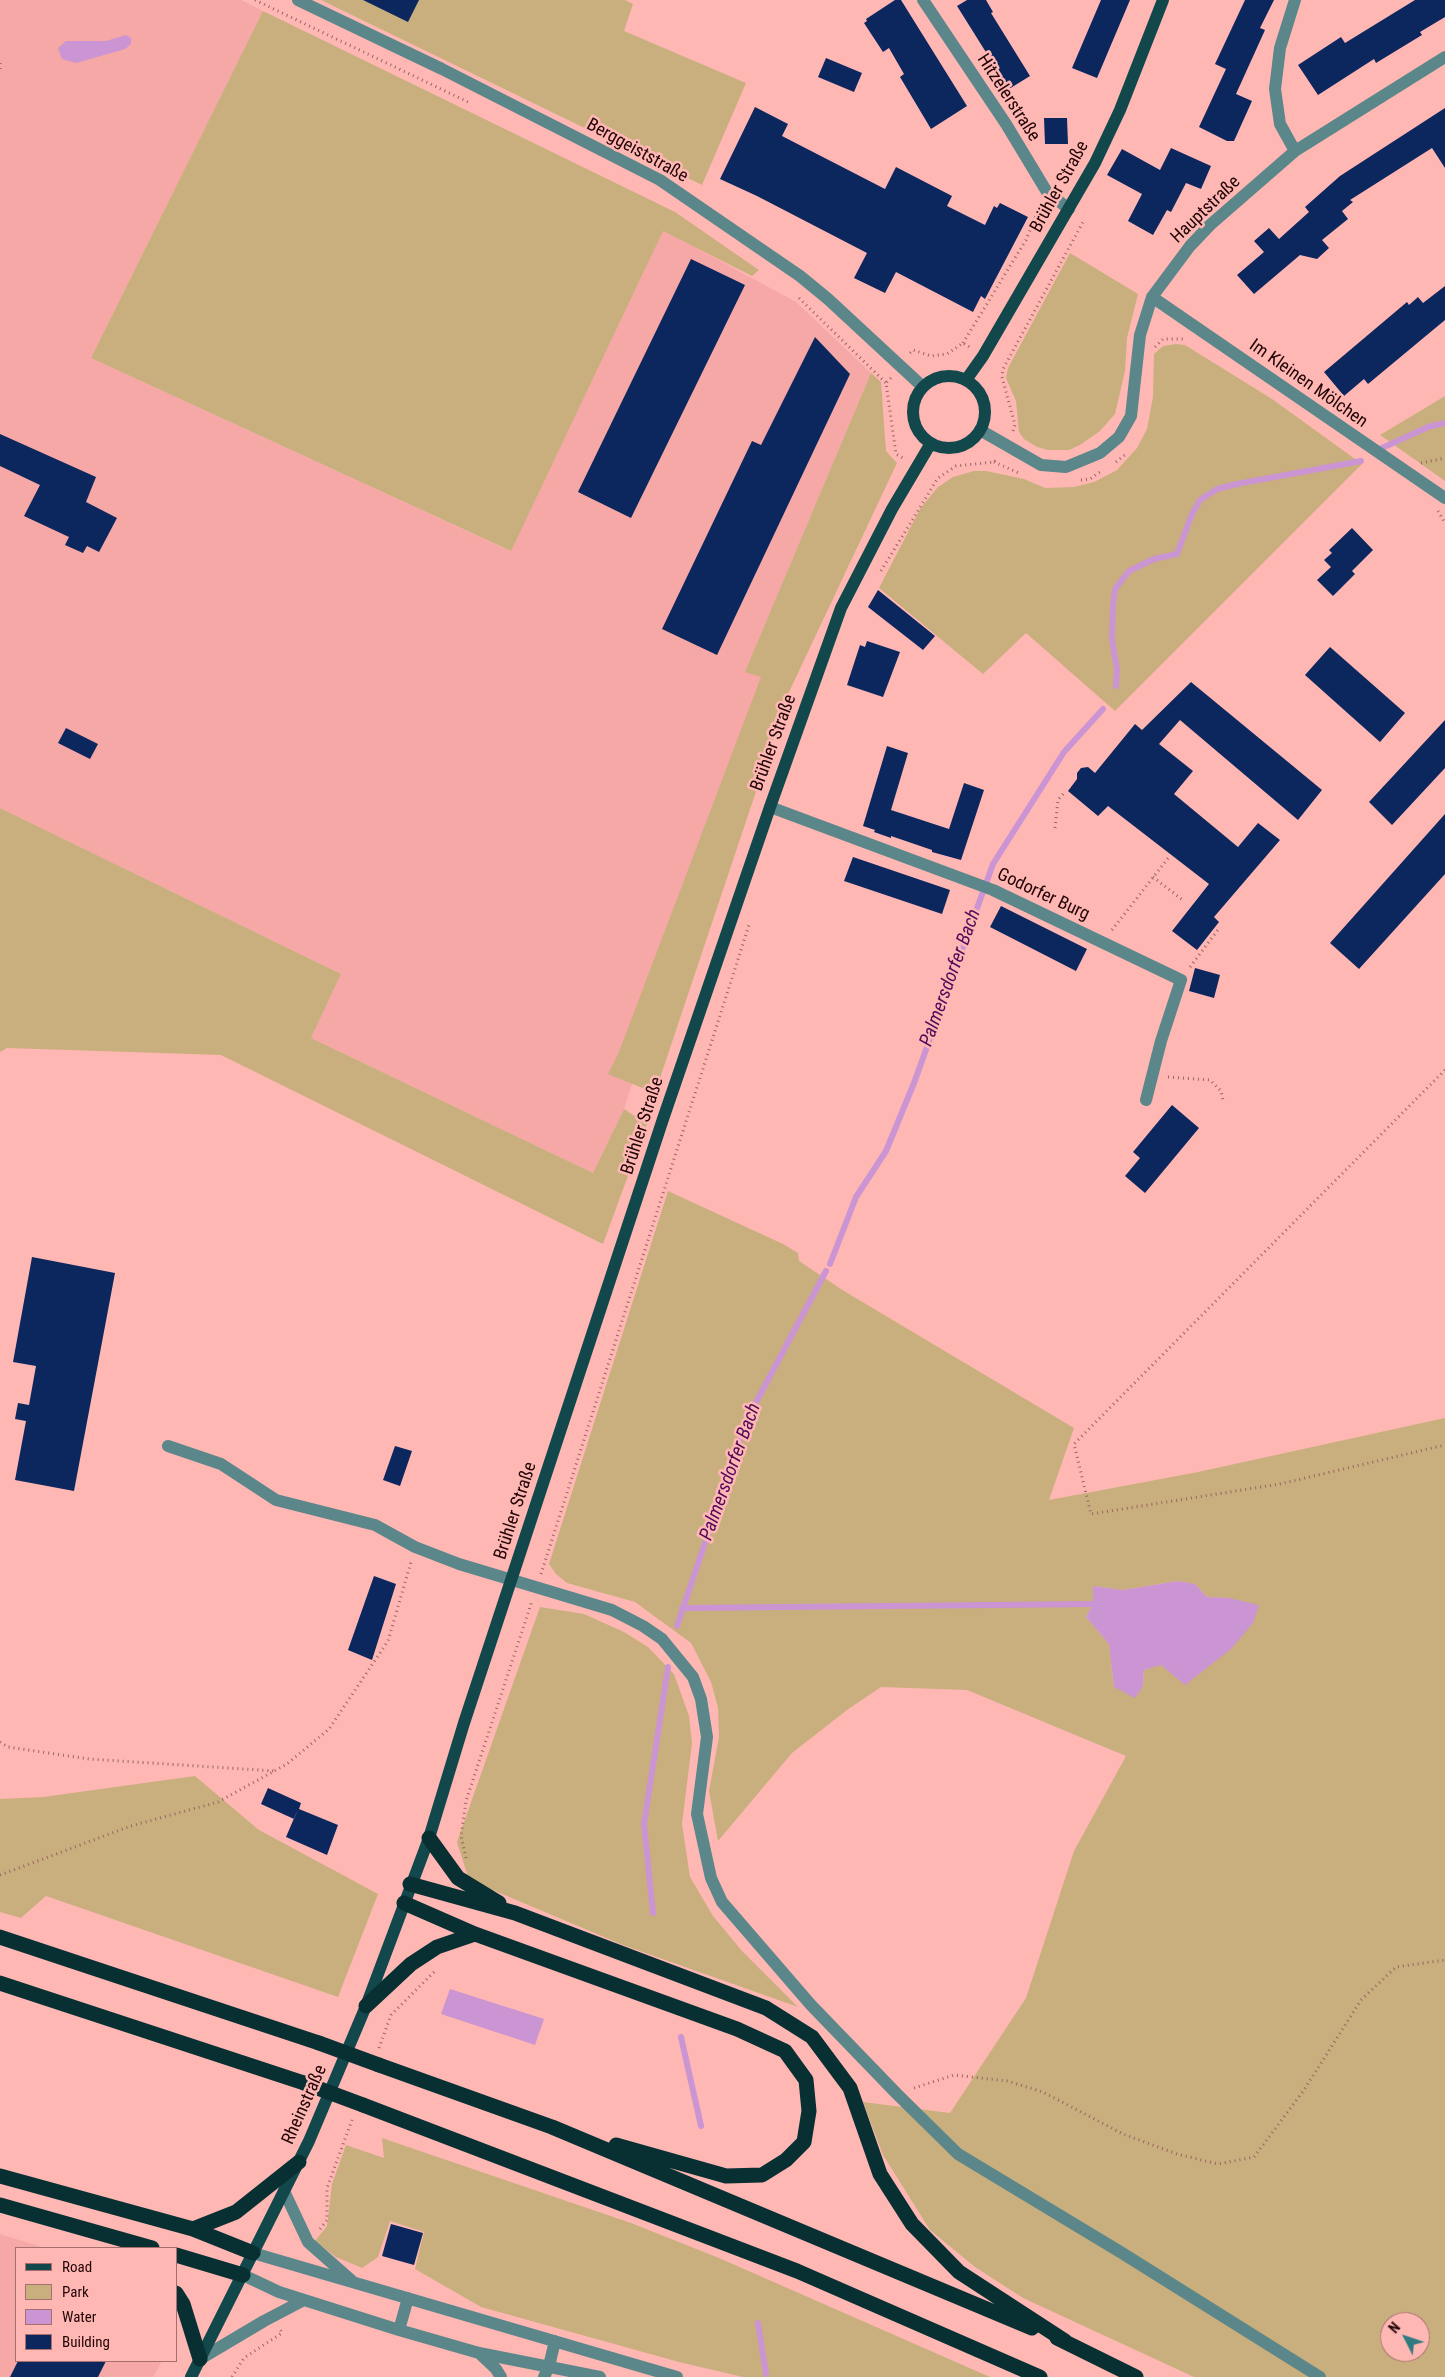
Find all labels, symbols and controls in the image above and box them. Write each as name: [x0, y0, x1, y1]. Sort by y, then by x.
street label: Hitzelerstraße: [972, 50, 1044, 146]
street label: Berggeiststraße: [583, 114, 691, 188]
street label: Brühler Straße: [1026, 138, 1094, 236]
street label: Hauptstraße: [1167, 172, 1245, 248]
street label: Im Kleinen Mölchen: [1245, 335, 1371, 433]
street label: Brühler Straße: [747, 692, 801, 794]
street label: Godorfer Burg: [993, 864, 1093, 926]
water label: Palmersdorfer Bach: [916, 906, 986, 1050]
street label: Brühler Straße: [617, 1075, 669, 1177]
water label: Palmersdorfer Bach: [696, 1400, 766, 1544]
street label: Brühler Straße: [490, 1460, 542, 1562]
street label: Rheinstraße: [278, 2062, 332, 2148]
legend: [15, 2247, 178, 2362]
text: Road: [62, 2258, 92, 2276]
text: Park: [62, 2283, 89, 2301]
text: Water: [62, 2308, 96, 2326]
north arrow: [1380, 2312, 1430, 2362]
text: N: [1386, 2319, 1403, 2336]
text: Building: [62, 2333, 110, 2351]

